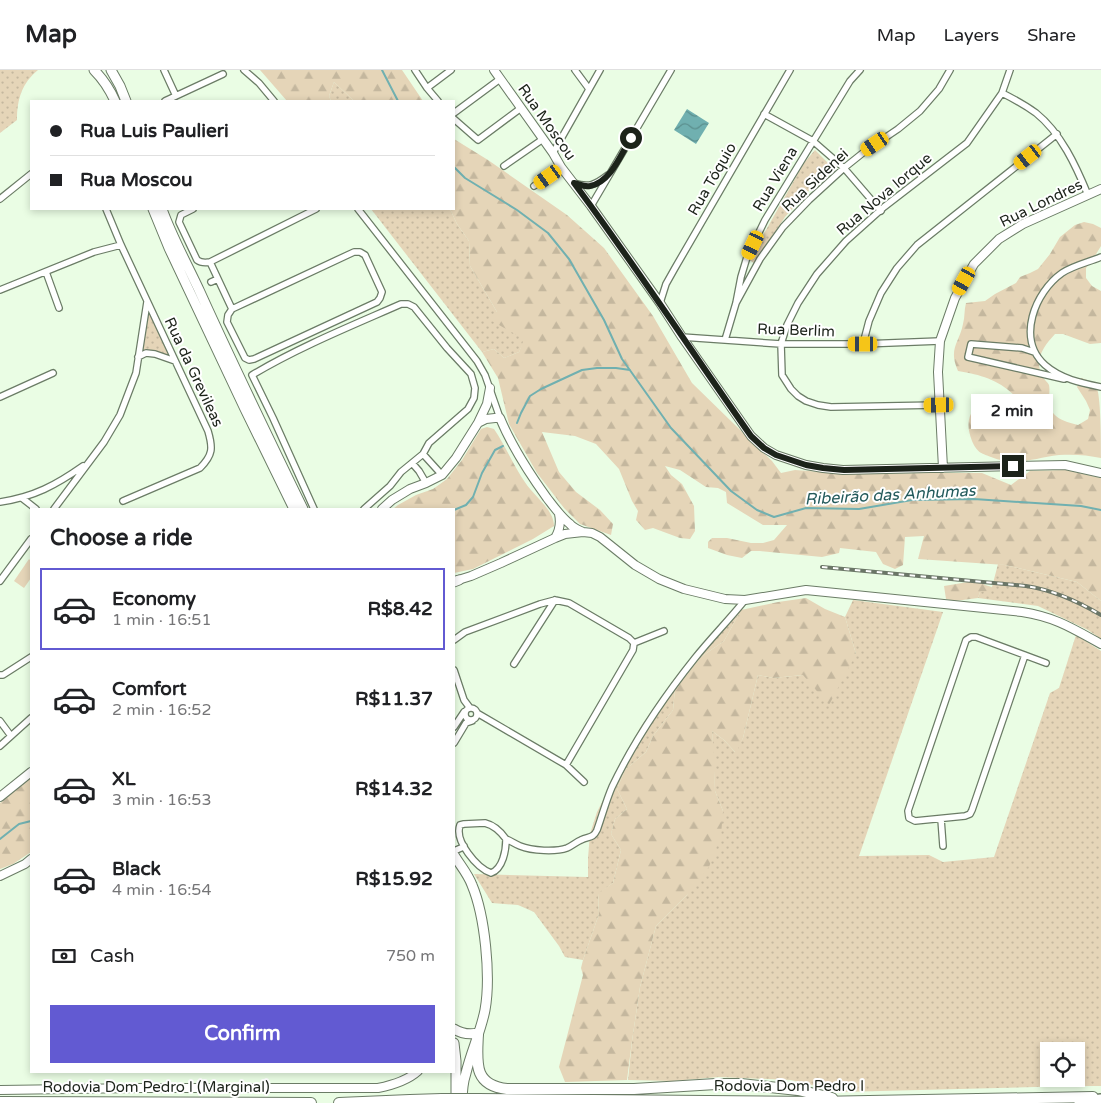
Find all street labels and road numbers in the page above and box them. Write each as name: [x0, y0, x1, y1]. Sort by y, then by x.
street label: Rua Moscou: [514, 80, 580, 164]
street label: Rua Tóquio: [684, 139, 740, 219]
street label: Rua Viena: [749, 143, 801, 215]
street label: Rua Sidenei: [778, 145, 852, 215]
street label: Rua Nova Iorque: [833, 149, 935, 239]
street label: Rua Londres: [997, 175, 1085, 231]
street label: Rua da Grevileas: [161, 314, 227, 430]
street label: Rua Berlim: [757, 320, 835, 340]
street label: Rodovia Dom Pedro I: [714, 1077, 864, 1095]
street label: Rodovia Dom Pedro I (Marginal): [42, 1078, 270, 1096]

